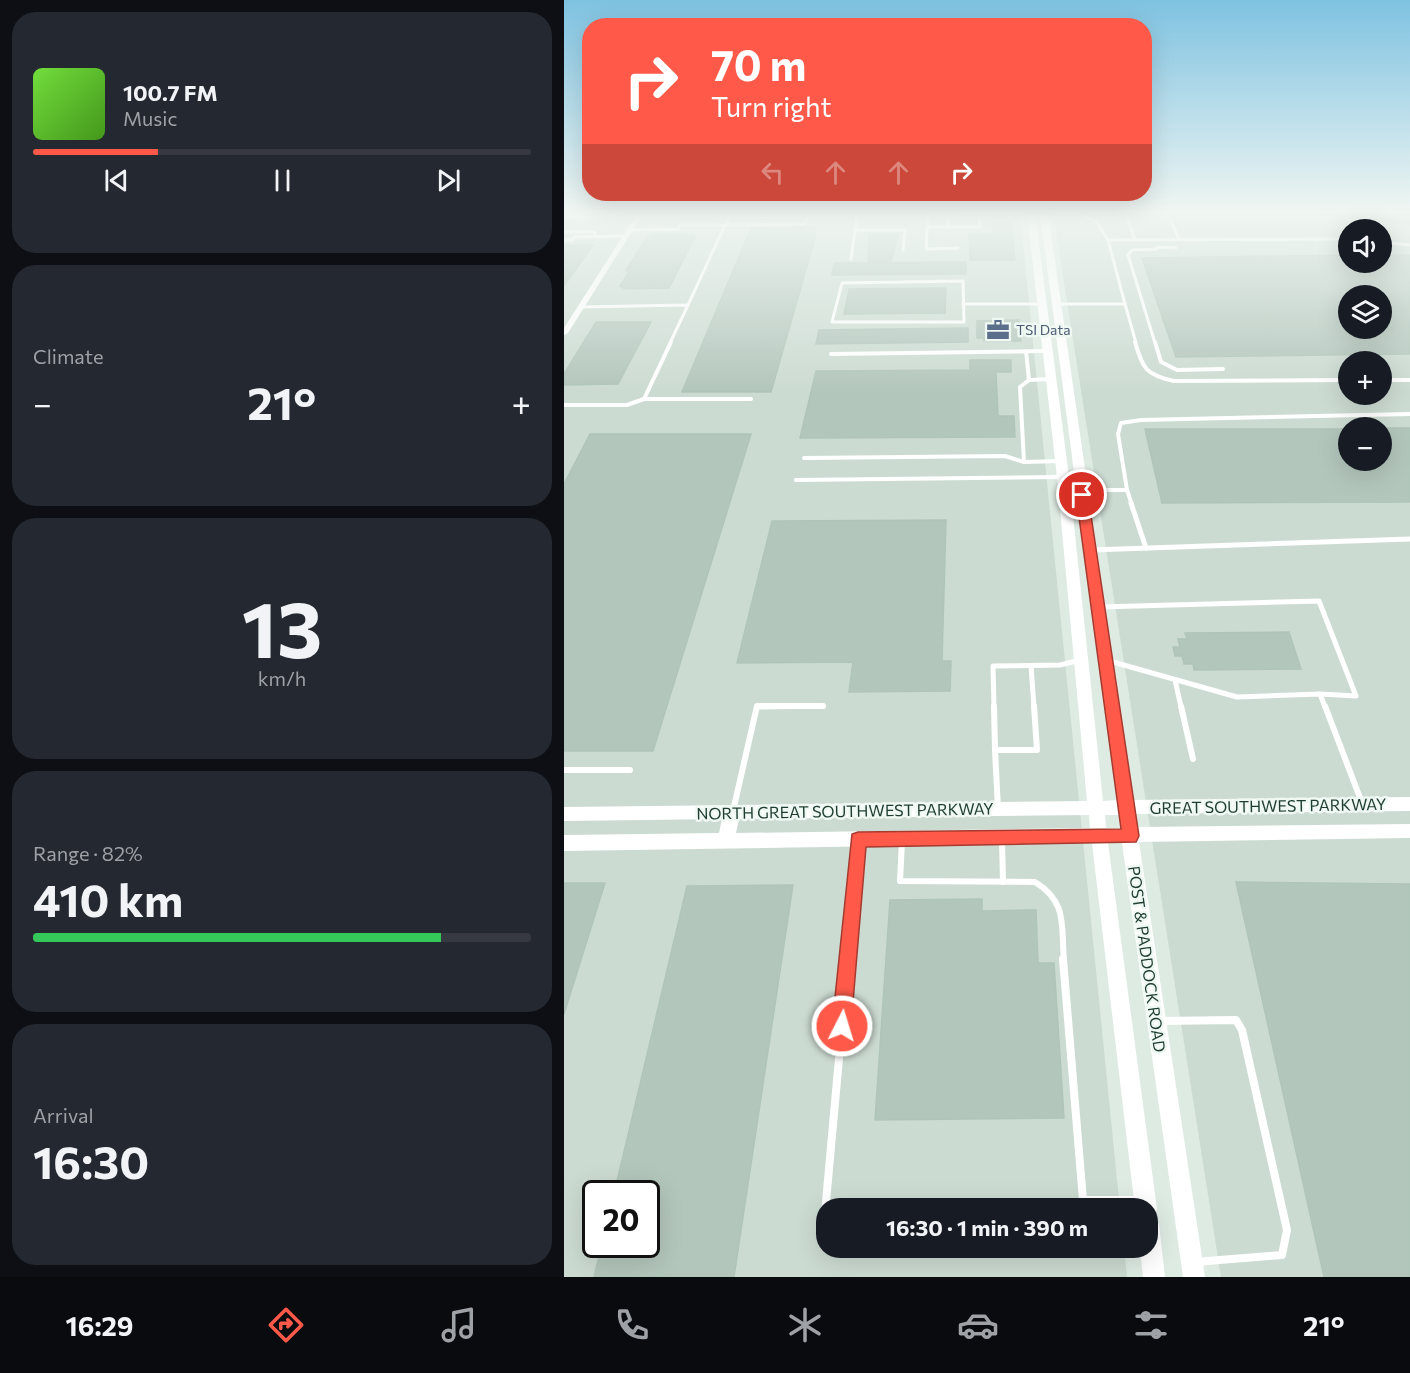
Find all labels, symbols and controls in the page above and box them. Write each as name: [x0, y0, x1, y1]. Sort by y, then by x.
text: 70 m: [711, 38, 806, 90]
icon: right: [612, 42, 690, 120]
text: 100.7 FM: [123, 79, 218, 106]
text: Turn right: [711, 90, 831, 123]
text: Music: [123, 106, 177, 130]
icon: left: [756, 156, 789, 189]
icon: ahead: [819, 156, 852, 189]
icon: ahead: [882, 156, 915, 189]
icon: right: [945, 156, 978, 189]
icon: previous: [100, 164, 133, 197]
icon: pause: [266, 164, 299, 197]
icon: next: [432, 164, 465, 197]
map controls: [1338, 219, 1392, 471]
button: sound: [1338, 219, 1392, 273]
button: layers: [1338, 285, 1392, 339]
office icon: TSI Data: [985, 317, 1011, 343]
place label: TSI Data: [1016, 321, 1070, 338]
text: Climate: [33, 344, 103, 368]
button: +: [1338, 351, 1392, 405]
text: 21°: [247, 374, 316, 429]
text: −: [33, 382, 52, 423]
text: +: [512, 382, 531, 423]
button: −: [1338, 417, 1392, 471]
pin: [1056, 469, 1107, 520]
icon: arrive: [1065, 478, 1098, 511]
text: 13: [242, 579, 322, 674]
text: km/h: [258, 666, 306, 690]
street label: GREAT SOUTHWEST PARKWAY: [1150, 794, 1387, 817]
street label: NORTH GREAT SOUTHWEST PARKWAY: [696, 798, 994, 823]
text: Range · 82%: [33, 841, 143, 865]
street label: POST & PADDOCK ROAD: [1125, 865, 1170, 1053]
text: 410 km: [33, 871, 183, 926]
position arrow: [810, 994, 874, 1058]
text: Arrival: [33, 1103, 94, 1127]
text: 16:30: [33, 1133, 149, 1188]
speed limit sign: 20: [582, 1180, 660, 1258]
text: 16:30 · 1 min · 390 m: [886, 1214, 1088, 1241]
icon: directions: [265, 1304, 307, 1346]
icon: music: [438, 1304, 480, 1346]
icon: phone: [611, 1304, 653, 1346]
icon: climate: [784, 1304, 826, 1346]
icon: car: [957, 1304, 999, 1346]
icon: filters: [1130, 1304, 1172, 1346]
text: 16:29: [66, 1309, 133, 1342]
text: 21°: [1303, 1309, 1344, 1342]

